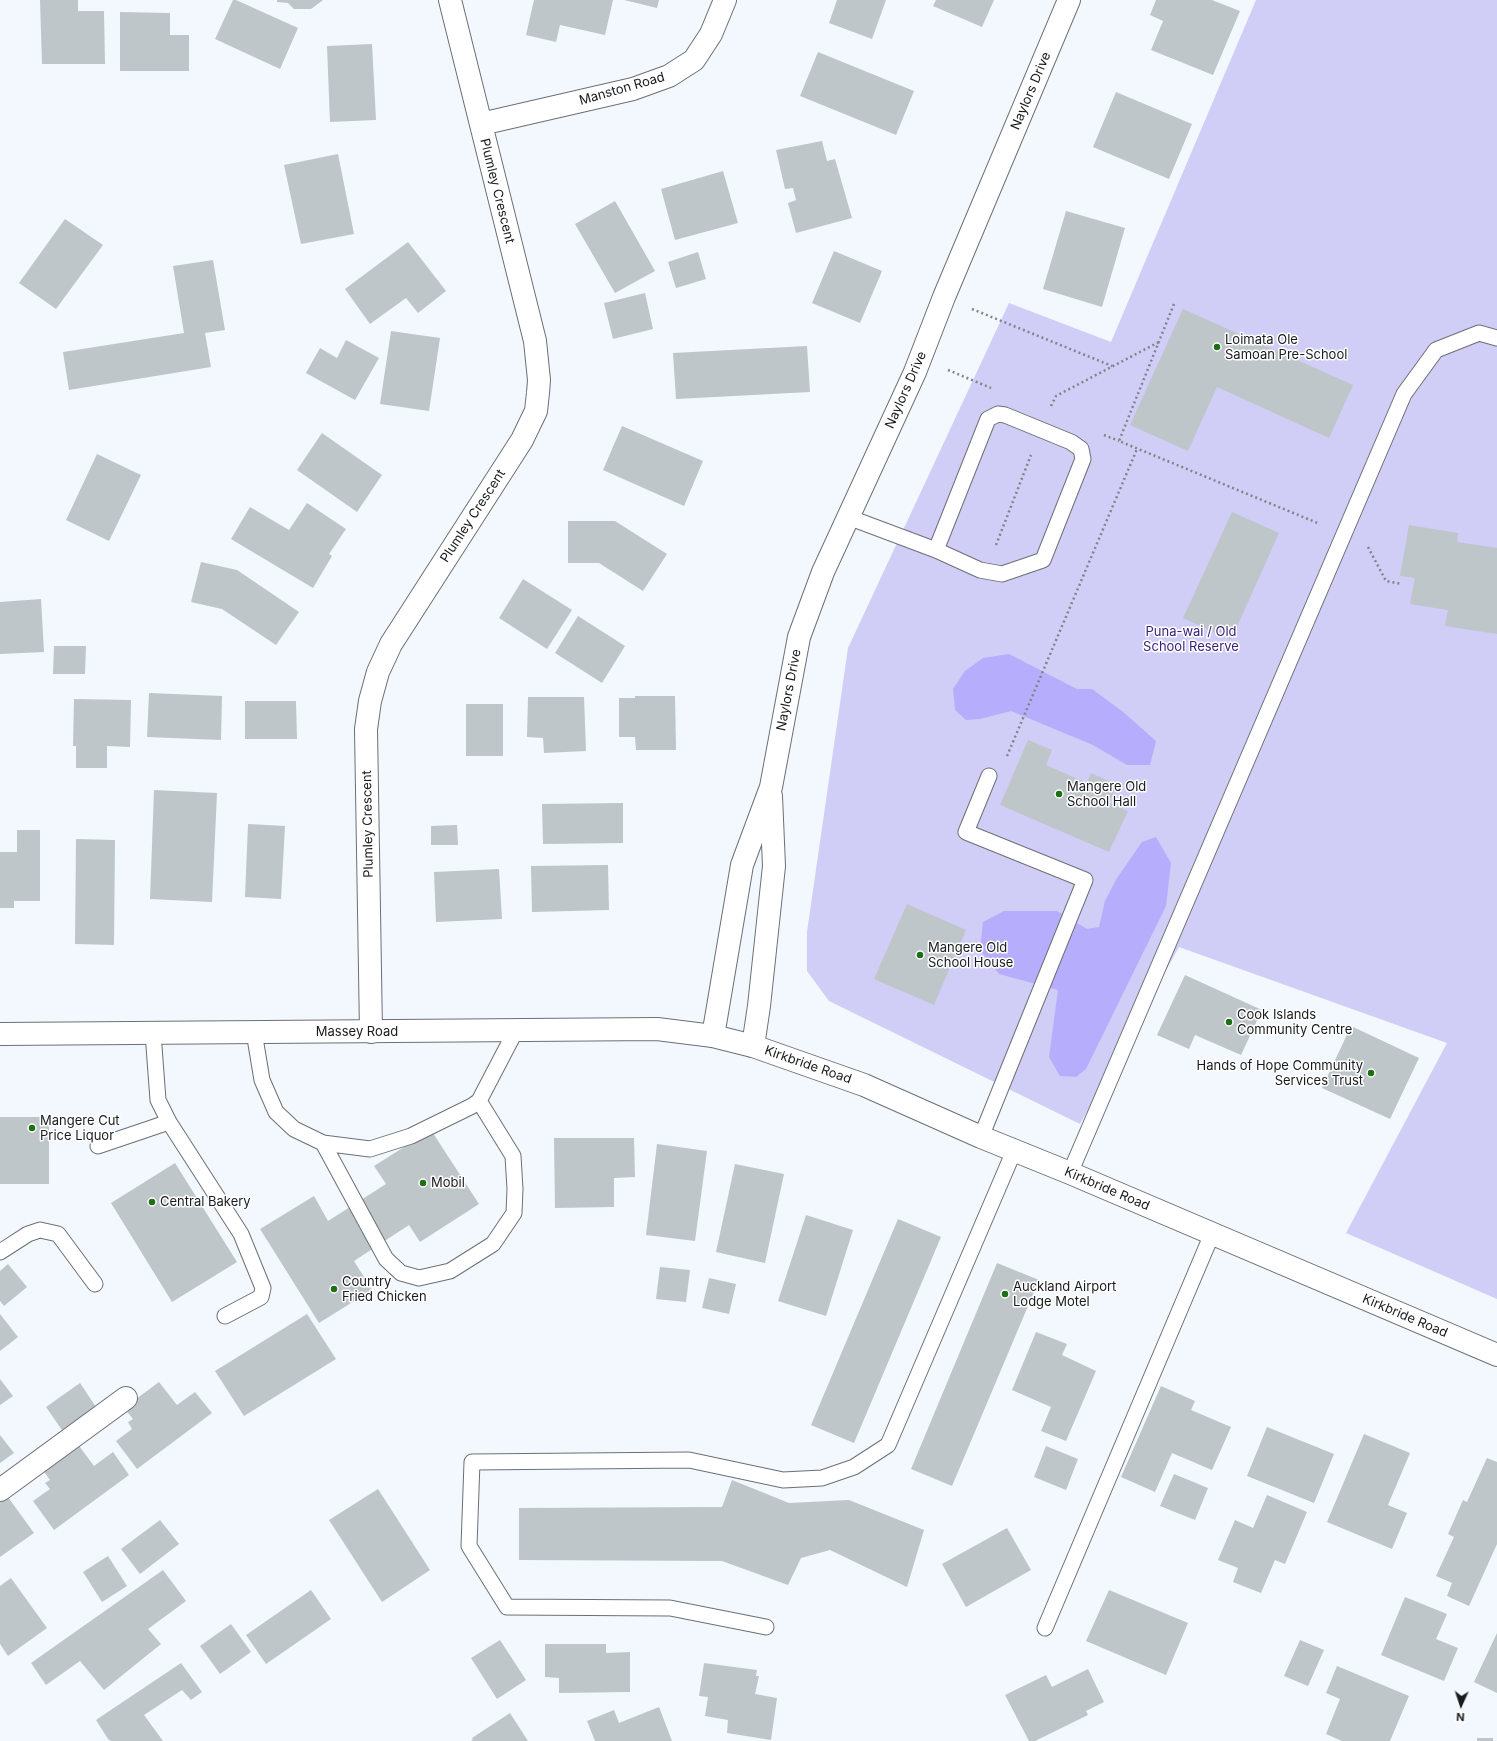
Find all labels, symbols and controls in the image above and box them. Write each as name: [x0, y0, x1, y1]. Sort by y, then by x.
street label: Naylors Drive: [1008, 50, 1054, 132]
street label: Manston Road: [577, 69, 667, 109]
street label: Plumley Crescent: [476, 137, 518, 245]
place label: Loimata Ole Samoan Pre-School: [1225, 332, 1347, 363]
marker: Loimata Ole Samoan Pre-School: [1212, 342, 1222, 352]
street label: Naylors Drive: [882, 349, 930, 431]
street label: Plumley Crescent: [437, 467, 509, 565]
park label: Puna-wai / Old School Reserve: [1143, 624, 1239, 655]
street label: Naylors Drive: [773, 648, 805, 732]
street label: Plumley Crescent: [359, 770, 377, 878]
place label: Mangere Old School Hall: [1067, 779, 1146, 810]
marker: Mangere Old School Hall: [1054, 789, 1064, 799]
place label: Mangere Old School House: [928, 940, 1013, 971]
marker: Mangere Old School House: [915, 950, 925, 960]
place label: Cook Islands Community Centre: [1237, 1007, 1352, 1038]
marker: Cook Islands Community Centre: [1224, 1017, 1234, 1027]
street label: Massey Road: [316, 1024, 398, 1040]
street label: Kirkbride Road: [762, 1043, 854, 1087]
place label: Hands of Hope Community Services Trust: [1197, 1058, 1363, 1089]
marker: Hands of Hope Community Services Trust: [1366, 1068, 1376, 1078]
place label: Mangere Cut Price Liquor: [40, 1113, 120, 1144]
marker: Mangere Cut Price Liquor: [27, 1123, 37, 1133]
street label: Kirkbride Road: [1062, 1164, 1152, 1214]
place label: Mobil: [431, 1175, 465, 1191]
marker: Mobil: [418, 1178, 428, 1188]
place label: Central Bakery: [160, 1194, 251, 1210]
marker: Central Bakery: [147, 1197, 157, 1207]
place label: Country Fried Chicken: [342, 1274, 427, 1305]
place label: Auckland Airport Lodge Motel: [1013, 1279, 1116, 1310]
marker: Country Fried Chicken: [329, 1284, 339, 1294]
marker: Auckland Airport Lodge Motel: [1000, 1289, 1010, 1299]
street label: Kirkbride Road: [1360, 1291, 1450, 1341]
north arrow: [1441, 1685, 1481, 1725]
text: N: [1456, 1710, 1465, 1724]

